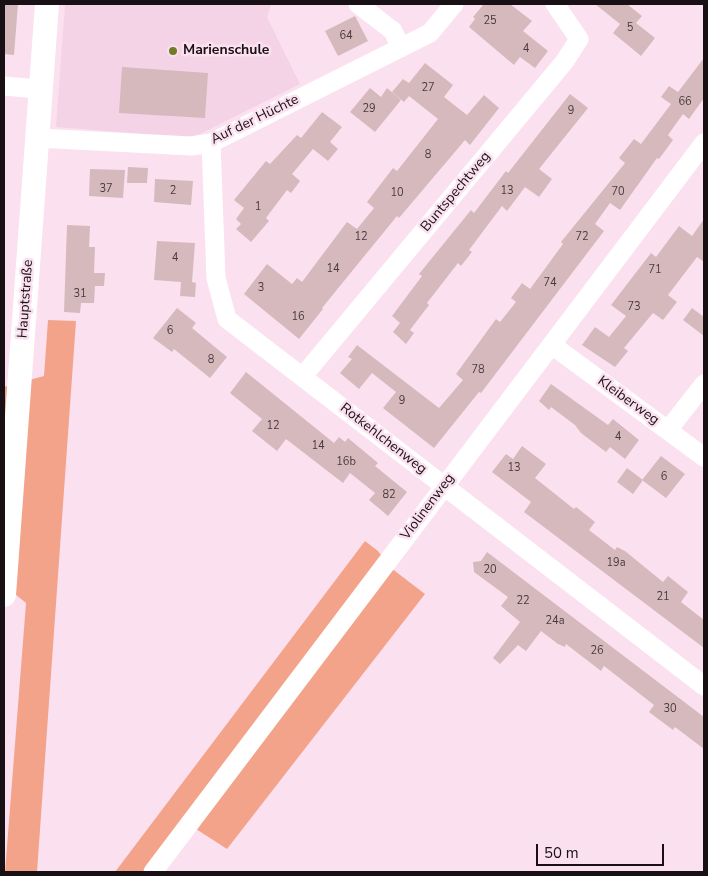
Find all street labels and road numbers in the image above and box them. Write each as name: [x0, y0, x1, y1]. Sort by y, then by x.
street label: Auf der Hüchte: [208, 91, 302, 149]
street label: Buntspechtweg: [418, 149, 494, 235]
street label: Hauptstraße: [15, 259, 37, 339]
street label: Kleiberweg: [594, 373, 662, 429]
street label: Rotkehlchenweg: [336, 400, 430, 478]
street label: Violinenweg: [398, 471, 458, 543]

